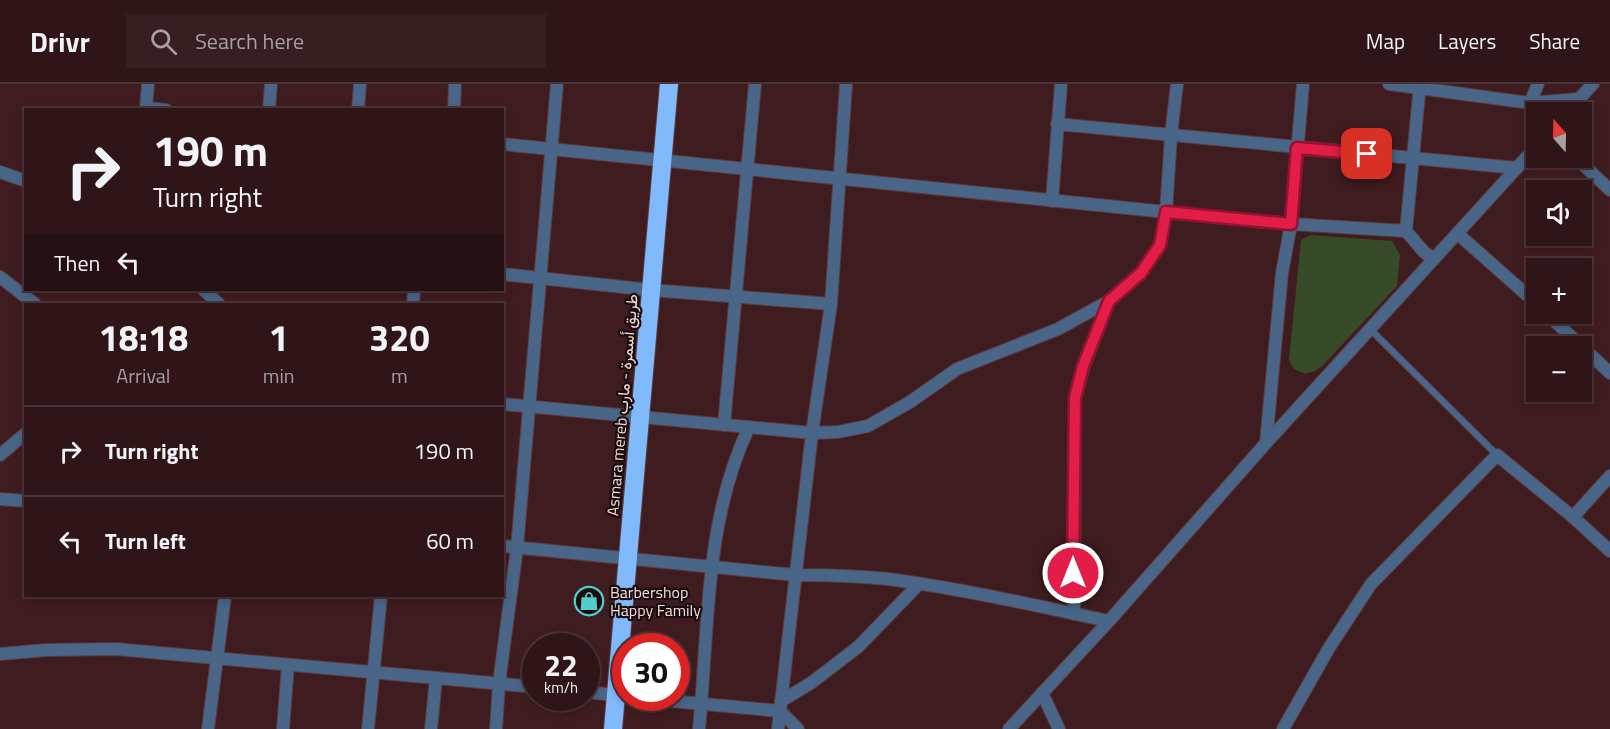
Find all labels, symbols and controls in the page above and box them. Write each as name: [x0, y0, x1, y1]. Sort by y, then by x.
search box: [126, 14, 546, 68]
text: Drivr: [30, 20, 90, 63]
text: Search here: [195, 24, 304, 58]
icon: search: [147, 25, 180, 58]
text: Map: [1366, 25, 1405, 57]
text: Layers: [1438, 25, 1496, 57]
text: Share: [1529, 25, 1580, 57]
north arrow: [1526, 102, 1592, 168]
map controls: [1526, 102, 1592, 402]
text: 190 m: [153, 118, 268, 182]
pin: [1341, 128, 1392, 179]
icon: right: [54, 132, 132, 210]
icon: arrive: [1350, 137, 1383, 170]
text: Turn right: [153, 176, 262, 217]
button: sound: [1526, 180, 1592, 246]
text: Then: [54, 246, 100, 280]
icon: left: [112, 246, 145, 279]
button: +: [1526, 258, 1592, 324]
street label: Asmara mereb طريق أسمرة - مارب: [600, 293, 644, 517]
text: 18:18: [98, 310, 188, 365]
text: 1: [269, 310, 289, 365]
text: 320: [369, 310, 430, 365]
button: −: [1526, 336, 1592, 402]
text: Arrival: [116, 360, 171, 391]
text: min: [263, 360, 295, 391]
text: m: [391, 360, 408, 391]
text: Turn right: [105, 434, 199, 468]
text: 190 m: [414, 434, 474, 468]
icon: right: [54, 435, 87, 468]
text: Turn left: [105, 524, 186, 558]
text: 60 m: [426, 524, 474, 558]
icon: left: [54, 525, 87, 558]
position arrow: [1041, 541, 1105, 605]
place label: Barbershop Happy Family: [610, 580, 701, 622]
shop icon: Barbershop Happy Family: [573, 585, 605, 617]
speed limit sign: 30: [612, 633, 690, 711]
text: 22: [544, 642, 578, 688]
text: km/h: [544, 676, 578, 699]

